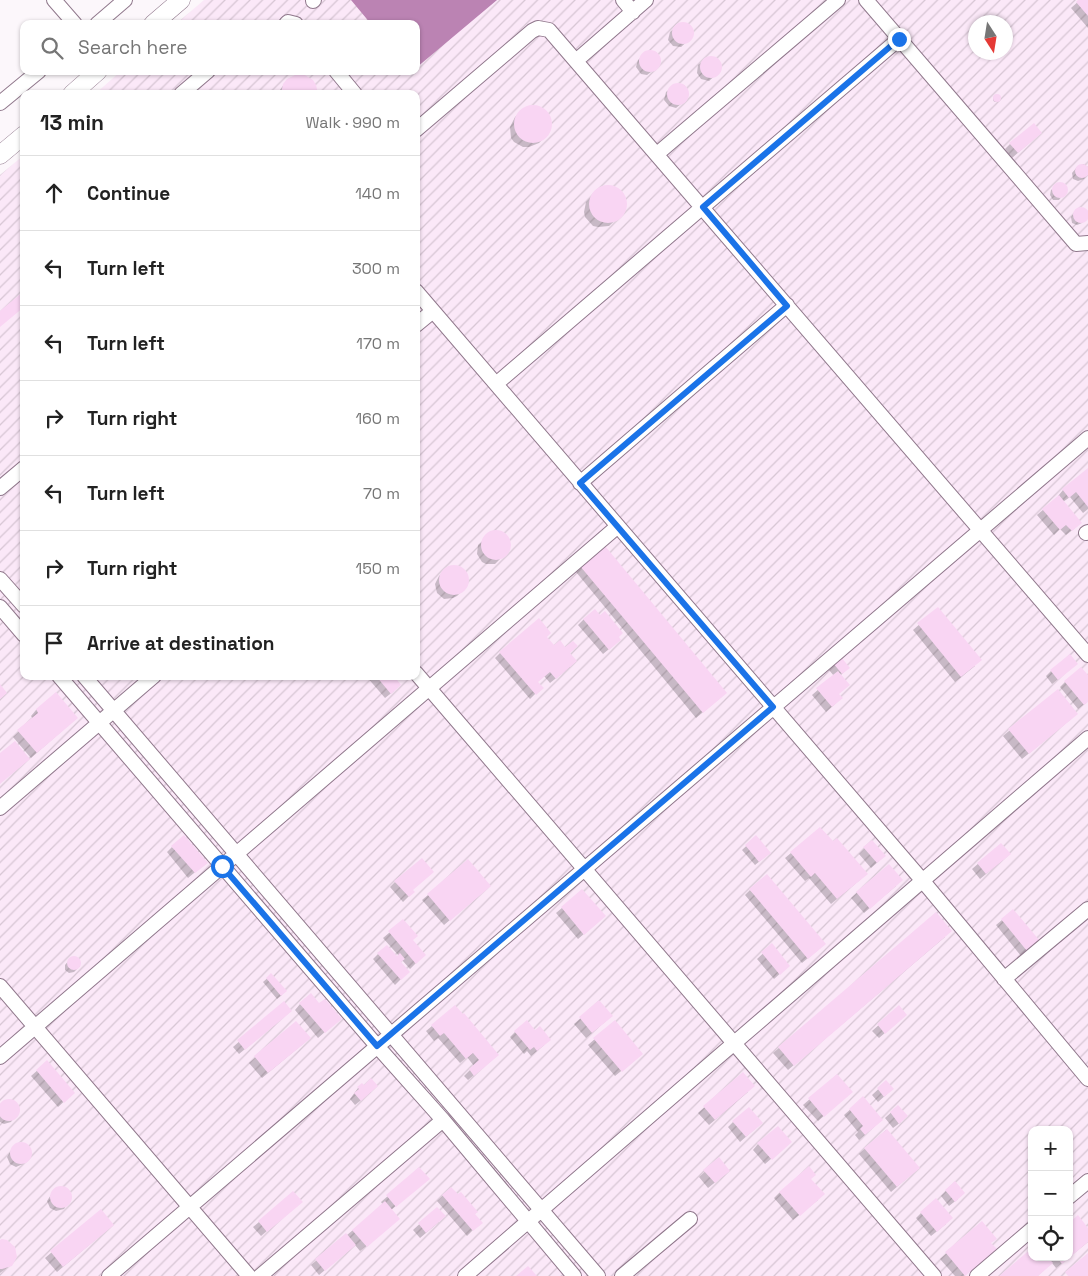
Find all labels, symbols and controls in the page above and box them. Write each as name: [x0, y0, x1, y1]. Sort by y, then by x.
north arrow: [968, 15, 1013, 60]
search box: [20, 20, 420, 75]
route end: [888, 28, 911, 51]
icon: search: [38, 34, 66, 62]
text: Search here: [78, 35, 188, 60]
text: 13 min: [40, 109, 104, 136]
text: Walk · 990 m: [306, 112, 400, 133]
icon: ahead: [40, 179, 68, 207]
text: Continue: [87, 181, 170, 206]
text: 140 m: [355, 183, 400, 204]
icon: left: [40, 254, 68, 282]
text: Turn left: [87, 256, 165, 281]
text: 300 m: [352, 258, 400, 279]
icon: left: [40, 329, 68, 357]
text: Turn left: [87, 331, 165, 356]
text: 170 m: [356, 333, 400, 354]
icon: right: [40, 404, 68, 432]
text: Turn right: [87, 406, 177, 431]
text: 160 m: [355, 408, 400, 429]
icon: left: [40, 479, 68, 507]
text: Turn left: [87, 481, 165, 506]
text: 70 m: [363, 483, 400, 504]
icon: right: [40, 554, 68, 582]
text: Turn right: [87, 556, 177, 581]
text: 150 m: [356, 558, 400, 579]
icon: arrive: [40, 629, 68, 657]
text: Arrive at destination: [87, 631, 275, 656]
route start: [211, 855, 234, 878]
map controls: [1028, 1126, 1073, 1261]
button: +: [1028, 1126, 1073, 1171]
button: −: [1028, 1171, 1073, 1216]
button: locate: [1028, 1216, 1073, 1261]

